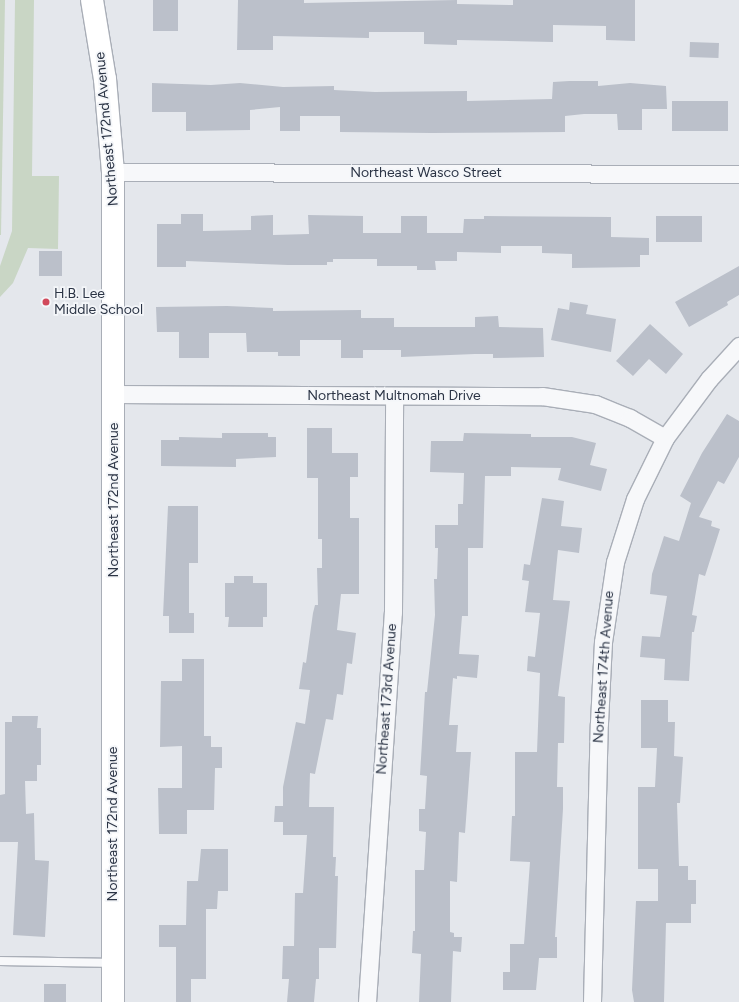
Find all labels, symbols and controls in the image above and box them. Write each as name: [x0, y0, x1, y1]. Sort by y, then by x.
street label: Northeast 172nd Avenue: [92, 51, 122, 207]
street label: Northeast Wasco Street: [350, 165, 502, 181]
place label: H.B. Lee Middle School: [54, 286, 143, 318]
marker: H.B. Lee Middle School: [41, 297, 51, 307]
street label: Northeast Multnomah Drive: [307, 388, 481, 404]
street label: Northeast 172nd Avenue: [106, 423, 122, 577]
street label: Northeast 174th Avenue: [590, 590, 618, 744]
street label: Northeast 173rd Avenue: [373, 623, 401, 775]
street label: Northeast 172nd Avenue: [105, 747, 121, 901]

